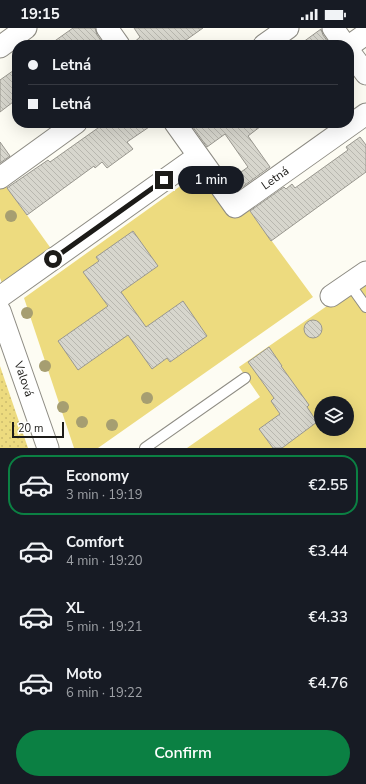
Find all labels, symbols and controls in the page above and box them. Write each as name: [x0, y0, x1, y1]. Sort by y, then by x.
text: 19:15: [20, 4, 60, 24]
text: Letná: [52, 55, 91, 75]
text: Letná: [52, 94, 91, 114]
street label: Letná: [258, 163, 292, 193]
callout: 1 min: [178, 166, 244, 194]
route end: [155, 171, 173, 189]
text: 1 min: [194, 171, 228, 189]
route start: [44, 250, 62, 268]
street label: Valová: [10, 358, 37, 399]
map controls: [314, 396, 354, 436]
button: layers: [314, 396, 354, 436]
scale bar: [12, 420, 64, 439]
text: 20 m: [18, 421, 43, 436]
text: Economy: [66, 466, 129, 486]
icon: car: [18, 467, 54, 503]
text: €2.55: [308, 475, 348, 495]
text: 3 min · 19:19: [66, 486, 142, 504]
text: Comfort: [66, 532, 123, 552]
icon: car: [18, 533, 54, 569]
text: €3.44: [308, 541, 348, 561]
text: 4 min · 19:20: [66, 552, 142, 570]
text: XL: [66, 598, 85, 618]
icon: car: [18, 599, 54, 635]
text: €4.33: [308, 607, 348, 627]
text: 5 min · 19:21: [66, 618, 142, 636]
text: Moto: [66, 664, 102, 684]
icon: car: [18, 665, 54, 701]
text: €4.76: [308, 673, 348, 693]
text: 6 min · 19:22: [66, 684, 142, 702]
button: Confirm: [16, 730, 350, 776]

